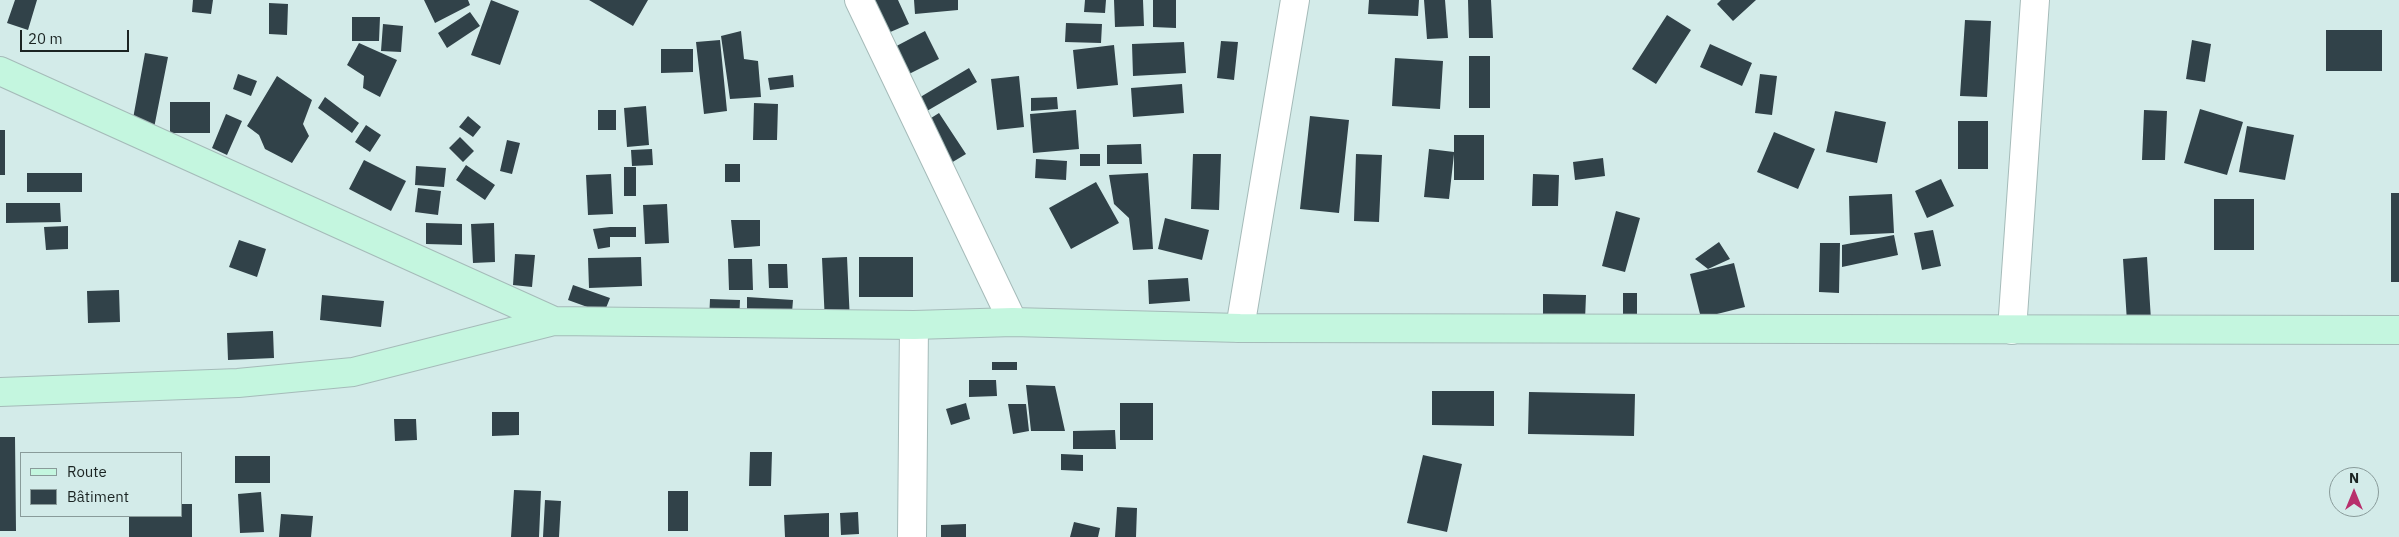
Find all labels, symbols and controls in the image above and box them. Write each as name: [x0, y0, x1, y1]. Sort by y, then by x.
scale bar: [22, 20, 131, 52]
text: 20 m: [28, 29, 63, 48]
legend: [20, 452, 182, 517]
text: Route: [67, 462, 107, 481]
north arrow: [2329, 467, 2379, 517]
text: N: [2349, 469, 2359, 487]
text: Bâtiment: [67, 487, 129, 506]

